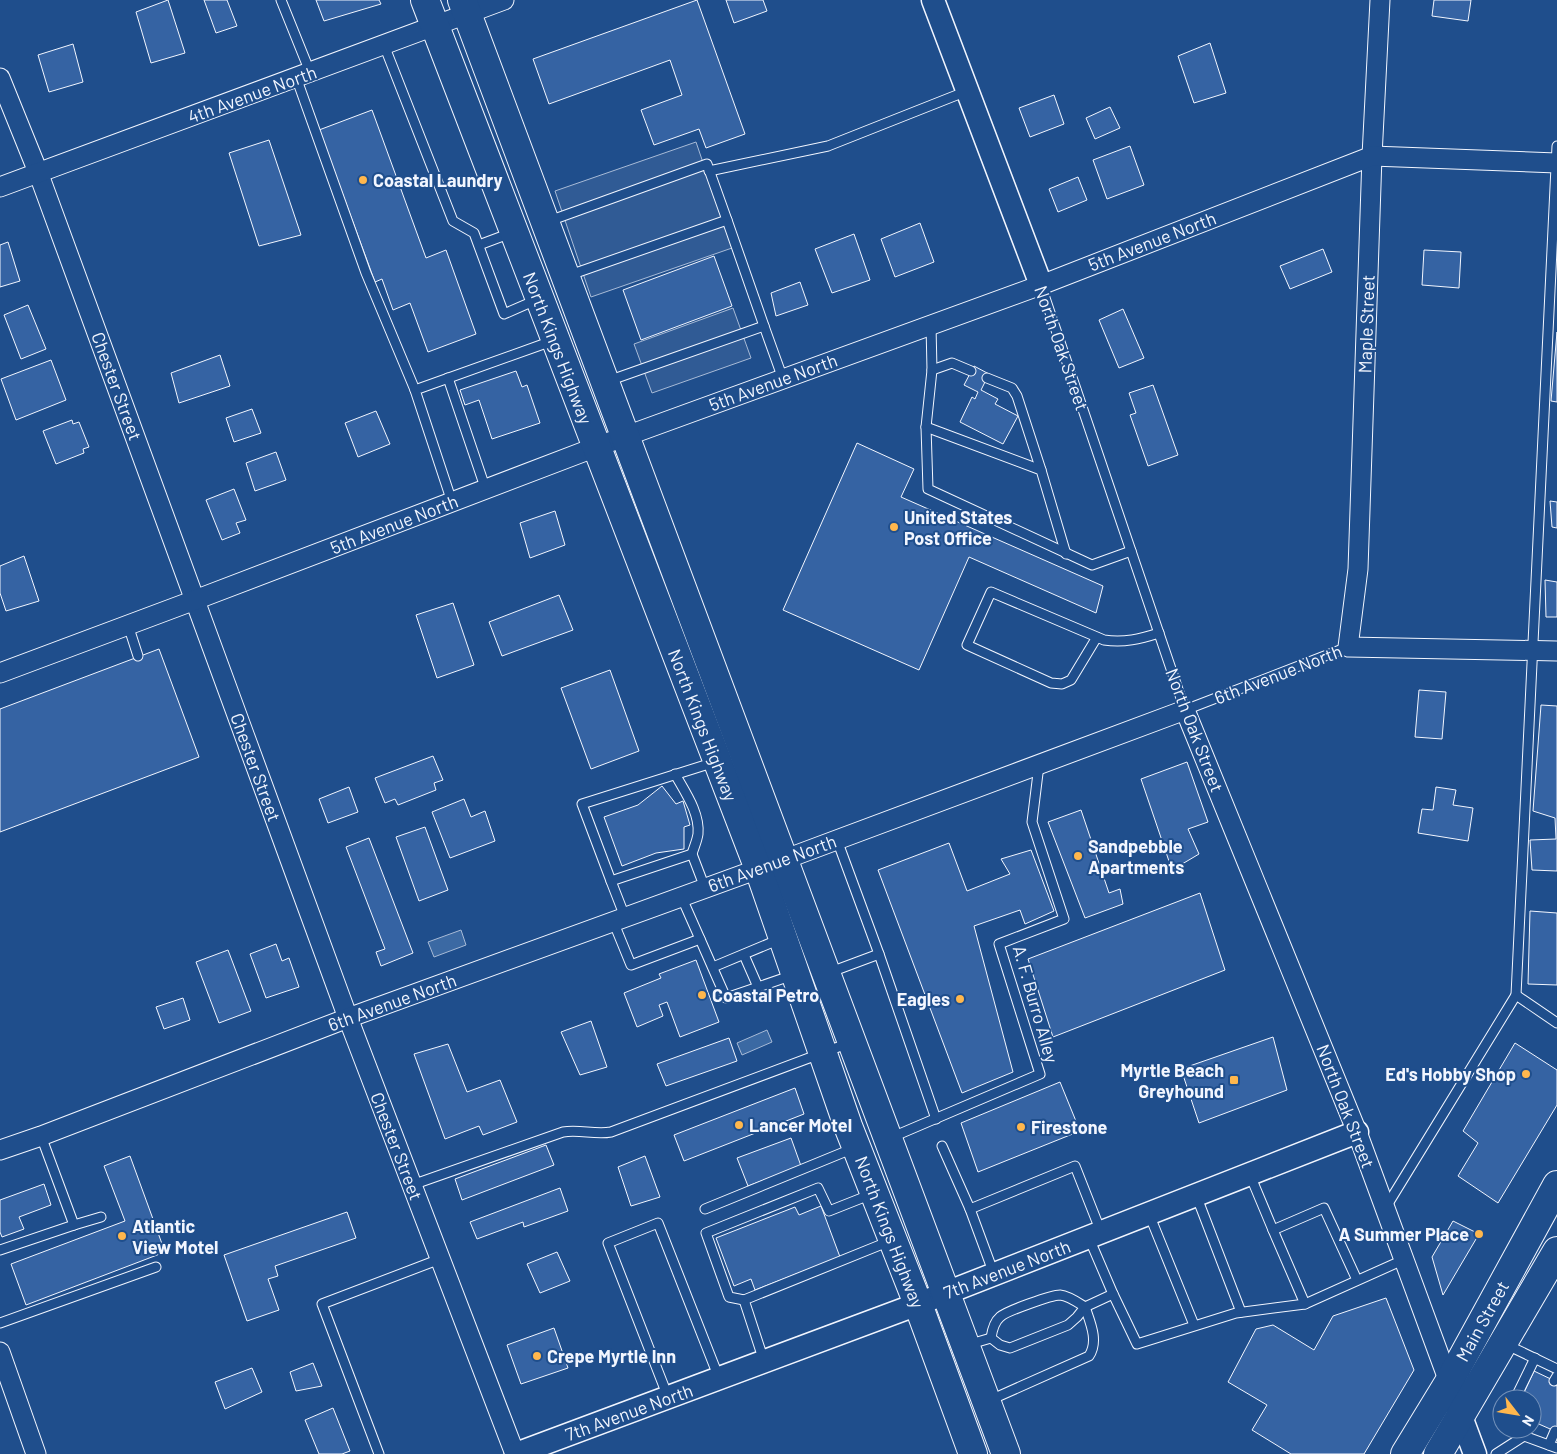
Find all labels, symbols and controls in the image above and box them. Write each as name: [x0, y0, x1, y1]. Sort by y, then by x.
street label: 4th Avenue North: [185, 60, 319, 128]
place label: Coastal Laundry: [373, 169, 503, 191]
marker: Coastal Laundry: [357, 174, 369, 186]
street label: 5th Avenue North: [1085, 207, 1219, 275]
street label: North Kings Highway: [519, 269, 597, 427]
street label: Maple Street: [1353, 274, 1379, 374]
street label: North Oak Street: [1030, 283, 1094, 413]
street label: Chester Street: [87, 329, 147, 443]
street label: 5th Avenue North: [706, 349, 840, 415]
street label: 5th Avenue North: [327, 490, 461, 558]
place label: United States Post Office: [904, 506, 1012, 549]
marker: United States Post Office: [888, 521, 900, 533]
street label: 6th Avenue North: [1211, 640, 1345, 708]
street label: North Kings Highway: [664, 646, 742, 804]
street label: North Oak Street: [1161, 665, 1229, 795]
street label: Chester Street: [226, 710, 286, 824]
street label: 6th Avenue North: [705, 830, 839, 896]
place label: Sandpebble Apartments: [1088, 835, 1184, 878]
marker: Sandpebble Apartments: [1072, 850, 1084, 862]
street label: A. F. Burro Alley: [1009, 943, 1063, 1065]
street label: 6th Avenue North: [325, 969, 459, 1035]
place label: Coastal Petro: [712, 984, 819, 1006]
place label: Eagles: [897, 988, 950, 1010]
marker: Coastal Petro: [696, 989, 708, 1001]
marker: Eagles: [954, 993, 966, 1005]
street label: North Oak Street: [1312, 1041, 1380, 1171]
place label: Myrtle Beach Greyhound: [1120, 1059, 1224, 1102]
place label: Ed's Hobby Shop: [1385, 1063, 1516, 1085]
marker: Ed's Hobby Shop: [1520, 1068, 1532, 1080]
marker: Myrtle Beach Greyhound: [1228, 1074, 1240, 1086]
street label: Chester Street: [366, 1089, 428, 1203]
place label: Lancer Motel: [749, 1114, 852, 1136]
place label: Firestone: [1031, 1116, 1108, 1138]
marker: Lancer Motel: [733, 1119, 745, 1131]
marker: Firestone: [1015, 1121, 1027, 1133]
street label: North Kings Highway: [851, 1153, 929, 1311]
place label: Atlantic View Motel: [132, 1215, 218, 1258]
place label: A Summer Place: [1338, 1223, 1469, 1245]
marker: A Summer Place: [1473, 1228, 1485, 1240]
marker: Atlantic View Motel: [116, 1230, 128, 1242]
street label: 7th Avenue North: [940, 1235, 1074, 1303]
street label: Main Street: [1451, 1277, 1513, 1365]
place label: Crepe Myrtle Inn: [547, 1345, 676, 1367]
marker: Crepe Myrtle Inn: [531, 1350, 543, 1362]
street label: 7th Avenue North: [562, 1379, 696, 1445]
north arrow: [1492, 1389, 1542, 1439]
text: N: [1519, 1413, 1538, 1429]

